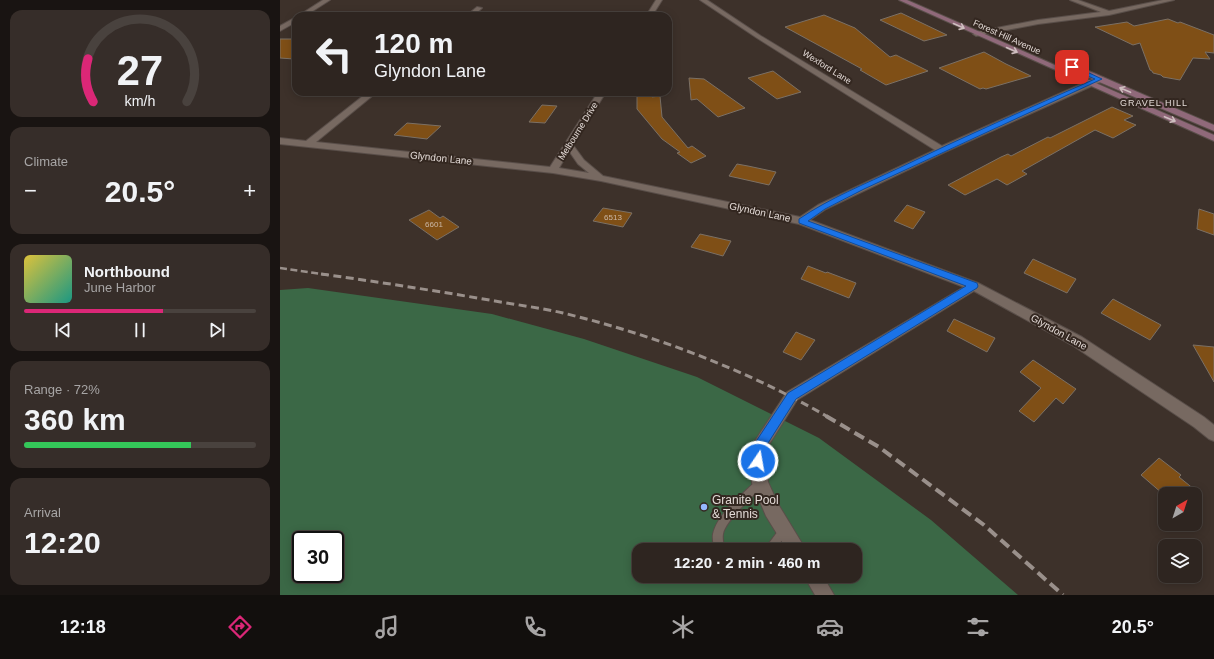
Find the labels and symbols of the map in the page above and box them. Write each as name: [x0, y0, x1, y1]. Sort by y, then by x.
street label: Forest Hill Avenue: [972, 18, 1042, 56]
one-way arrow: [953, 23, 965, 30]
one-way arrow: [1006, 47, 1018, 54]
street label: Wexford Lane: [801, 48, 853, 86]
pin: [1055, 50, 1089, 84]
one-way arrow: [1120, 86, 1132, 93]
district label: GRAVEL HILL: [1120, 98, 1188, 108]
street label: Melbourne Drive: [556, 100, 600, 162]
one-way arrow: [1163, 115, 1175, 123]
street label: Glyndon Lane: [409, 149, 473, 167]
street label: Glyndon Lane: [728, 200, 792, 224]
house number: 6513: [604, 213, 622, 222]
house number: 6601: [425, 220, 443, 229]
street label: Glyndon Lane: [1029, 312, 1089, 352]
position arrow: [737, 440, 779, 482]
north arrow: [1158, 487, 1202, 531]
place label: Granite Pool & Tennis: [712, 493, 779, 521]
marker: Granite Pool & Tennis: [699, 502, 709, 512]
speed limit sign: 30: [292, 531, 344, 583]

